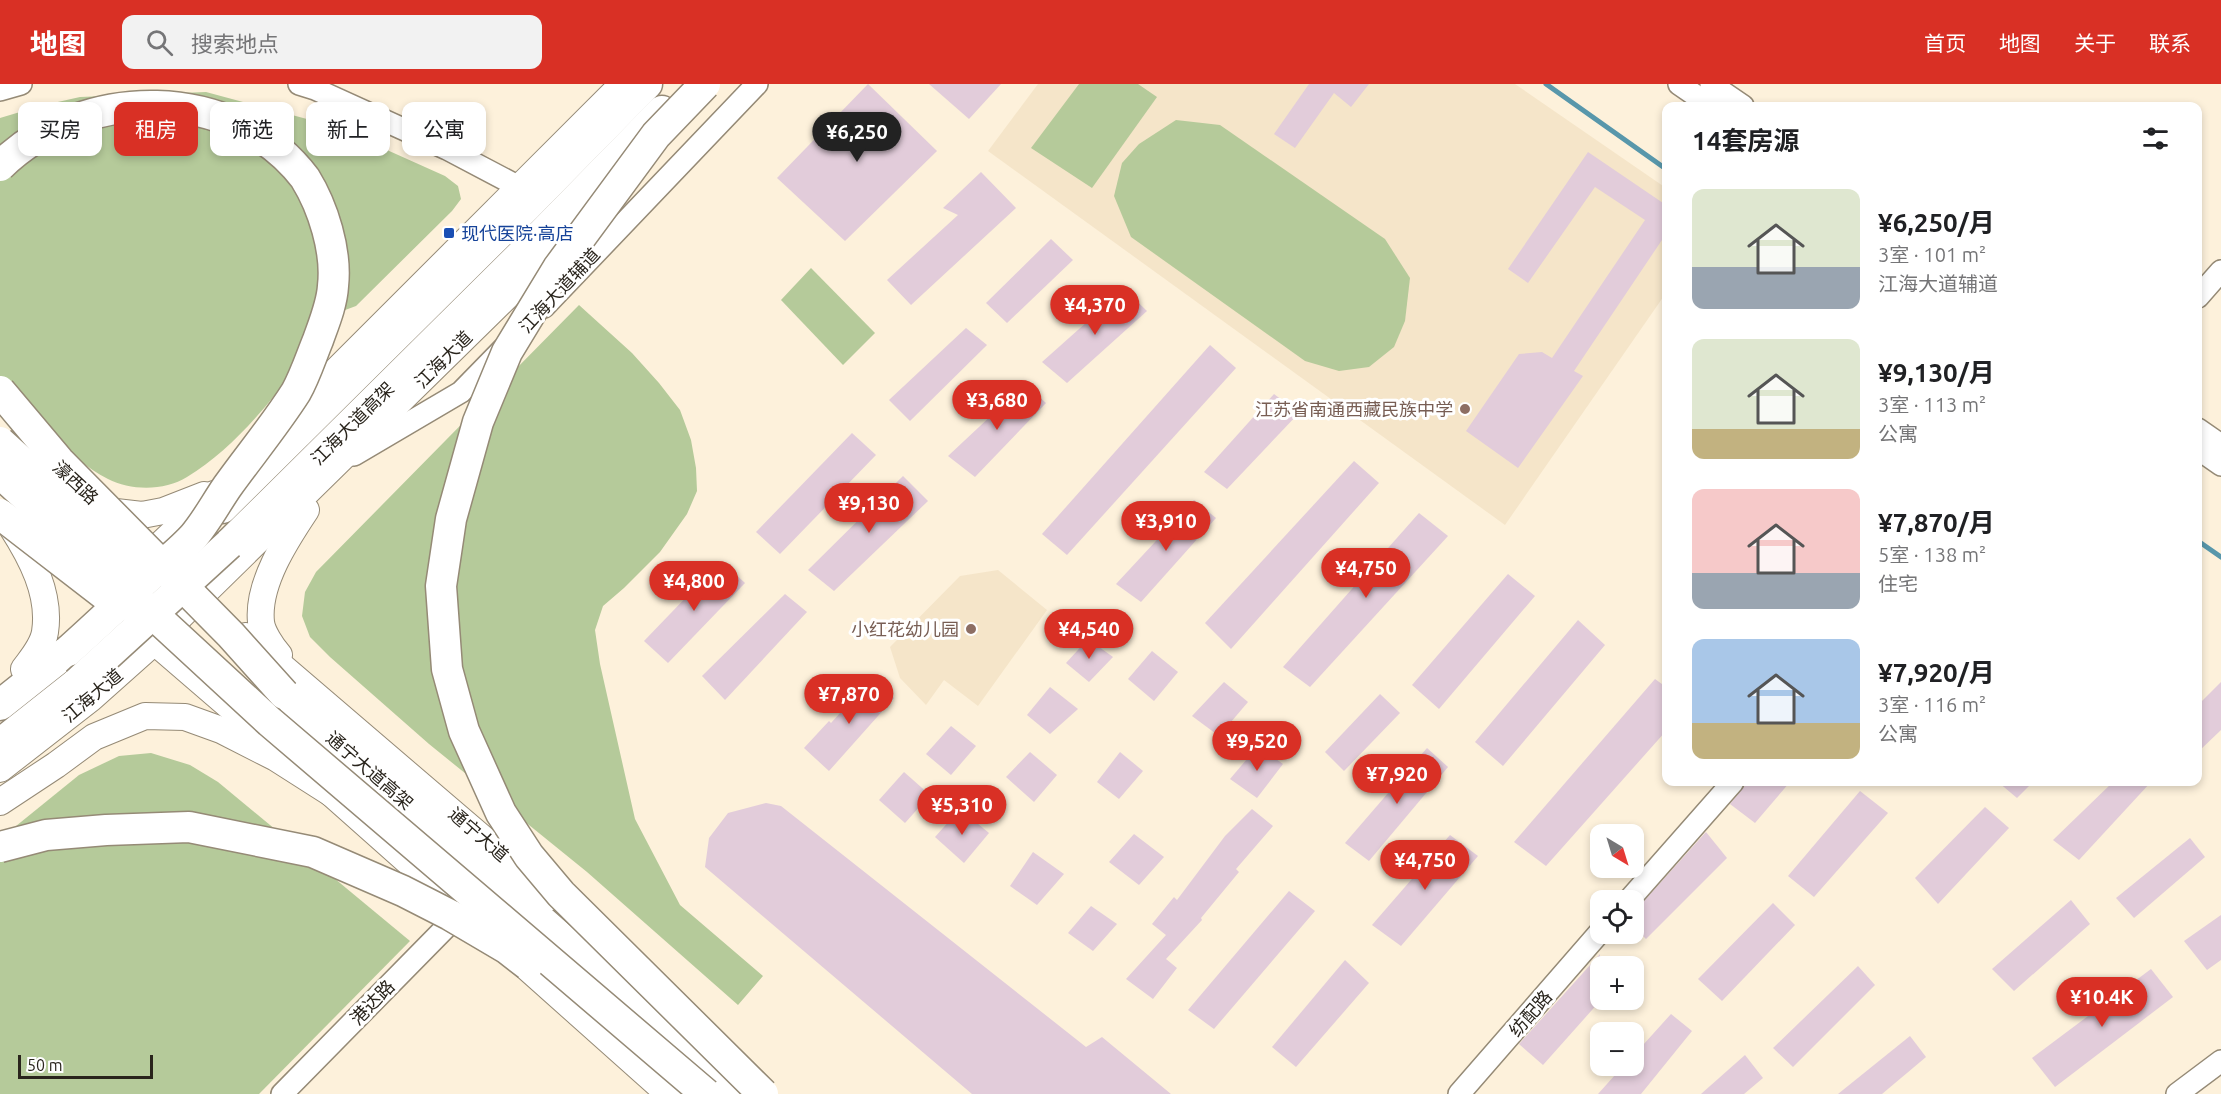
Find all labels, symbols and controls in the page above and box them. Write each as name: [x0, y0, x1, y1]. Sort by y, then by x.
search box: [122, 15, 542, 69]
icon: search: [143, 26, 176, 59]
text: 地图: [30, 28, 86, 59]
text: 搜索地点: [191, 31, 279, 56]
text: 首页: [1924, 31, 1966, 55]
text: 地图: [1999, 31, 2041, 55]
text: 关于: [2074, 31, 2116, 55]
text: 联系: [2149, 31, 2191, 55]
chip: 买房: [18, 102, 102, 156]
chip: 租房: [114, 102, 198, 156]
chip: 筛选: [210, 102, 294, 156]
chip: 新上: [306, 102, 390, 156]
chip: 公寓: [402, 102, 486, 156]
pin: ¥6,250: [808, 112, 906, 163]
text: ¥6,250: [826, 120, 888, 143]
icon: filters: [2139, 122, 2172, 155]
text: 14套房源: [1692, 126, 1799, 155]
text: ¥6,250/月: [1878, 208, 1995, 237]
icon: home: [1740, 213, 1812, 285]
place label: 现代医院·高店: [461, 223, 573, 243]
marker: 现代医院·高店: [442, 226, 456, 240]
text: 3室 · 101 m²: [1878, 243, 1986, 266]
street label: 江海大道辅道: [515, 244, 603, 336]
text: 江海大道辅道: [1878, 272, 1998, 295]
pin: ¥4,370: [1046, 285, 1144, 336]
text: ¥4,370: [1064, 293, 1126, 316]
street label: 江海大道: [410, 326, 476, 392]
text: ¥9,130/月: [1878, 358, 1995, 387]
icon: home: [1740, 363, 1812, 435]
street label: 江海大道高架: [307, 378, 397, 468]
pin: ¥3,680: [948, 380, 1046, 431]
text: ¥3,680: [966, 388, 1028, 411]
text: 3室 · 113 m²: [1878, 393, 1986, 416]
place label: 江苏省南通西藏民族中学: [1255, 399, 1453, 419]
marker: 江苏省南通西藏民族中学: [1458, 402, 1472, 416]
text: 公寓: [1878, 422, 1918, 445]
street label: 濠西路: [49, 456, 103, 508]
pin: ¥9,130: [820, 483, 918, 534]
text: ¥9,130: [838, 491, 900, 514]
pin: ¥3,910: [1117, 501, 1215, 552]
text: ¥7,870/月: [1878, 508, 1995, 537]
text: ¥3,910: [1135, 509, 1197, 532]
icon: home: [1740, 513, 1812, 585]
text: 5室 · 138 m²: [1878, 543, 1986, 566]
pin: ¥4,750: [1317, 548, 1415, 599]
text: ¥4,750: [1335, 556, 1397, 579]
pin: ¥4,800: [645, 561, 743, 612]
text: ¥4,800: [663, 569, 725, 592]
text: 住宅: [1878, 572, 1918, 595]
pin: ¥4,540: [1040, 609, 1138, 660]
text: ¥4,540: [1058, 617, 1120, 640]
place label: 小红花幼儿园: [851, 619, 959, 639]
marker: 小红花幼儿园: [964, 622, 978, 636]
text: ¥7,920/月: [1878, 658, 1995, 687]
icon: home: [1740, 663, 1812, 735]
street label: 江海大道: [58, 664, 126, 726]
pin: ¥7,870: [800, 674, 898, 725]
text: ¥7,870: [818, 682, 880, 705]
text: 3室 · 116 m²: [1878, 693, 1986, 716]
pin: ¥9,520: [1208, 721, 1306, 772]
text: 公寓: [1878, 722, 1918, 745]
street label: 通宁大道高架: [323, 727, 417, 813]
text: ¥9,520: [1226, 729, 1288, 752]
pin: ¥7,920: [1348, 754, 1446, 805]
text: ¥7,920: [1366, 762, 1428, 785]
pin: ¥5,310: [913, 785, 1011, 836]
text: ¥5,310: [931, 793, 993, 816]
street label: 通宁大道: [445, 803, 513, 865]
north arrow: [1590, 824, 1644, 878]
map controls: [1590, 824, 1644, 1076]
pin: ¥4,750: [1376, 840, 1474, 891]
text: ¥4,750: [1394, 848, 1456, 871]
button: locate: [1590, 890, 1644, 944]
button: +: [1590, 956, 1644, 1010]
street label: 港达路: [346, 976, 398, 1028]
pin: ¥10.4K: [2053, 977, 2151, 1028]
text: ¥10.4K: [2070, 985, 2134, 1008]
street label: 纺配路: [1505, 986, 1555, 1040]
button: −: [1590, 1022, 1644, 1076]
scale bar: [18, 1052, 153, 1080]
text: 50 m: [27, 1056, 63, 1074]

